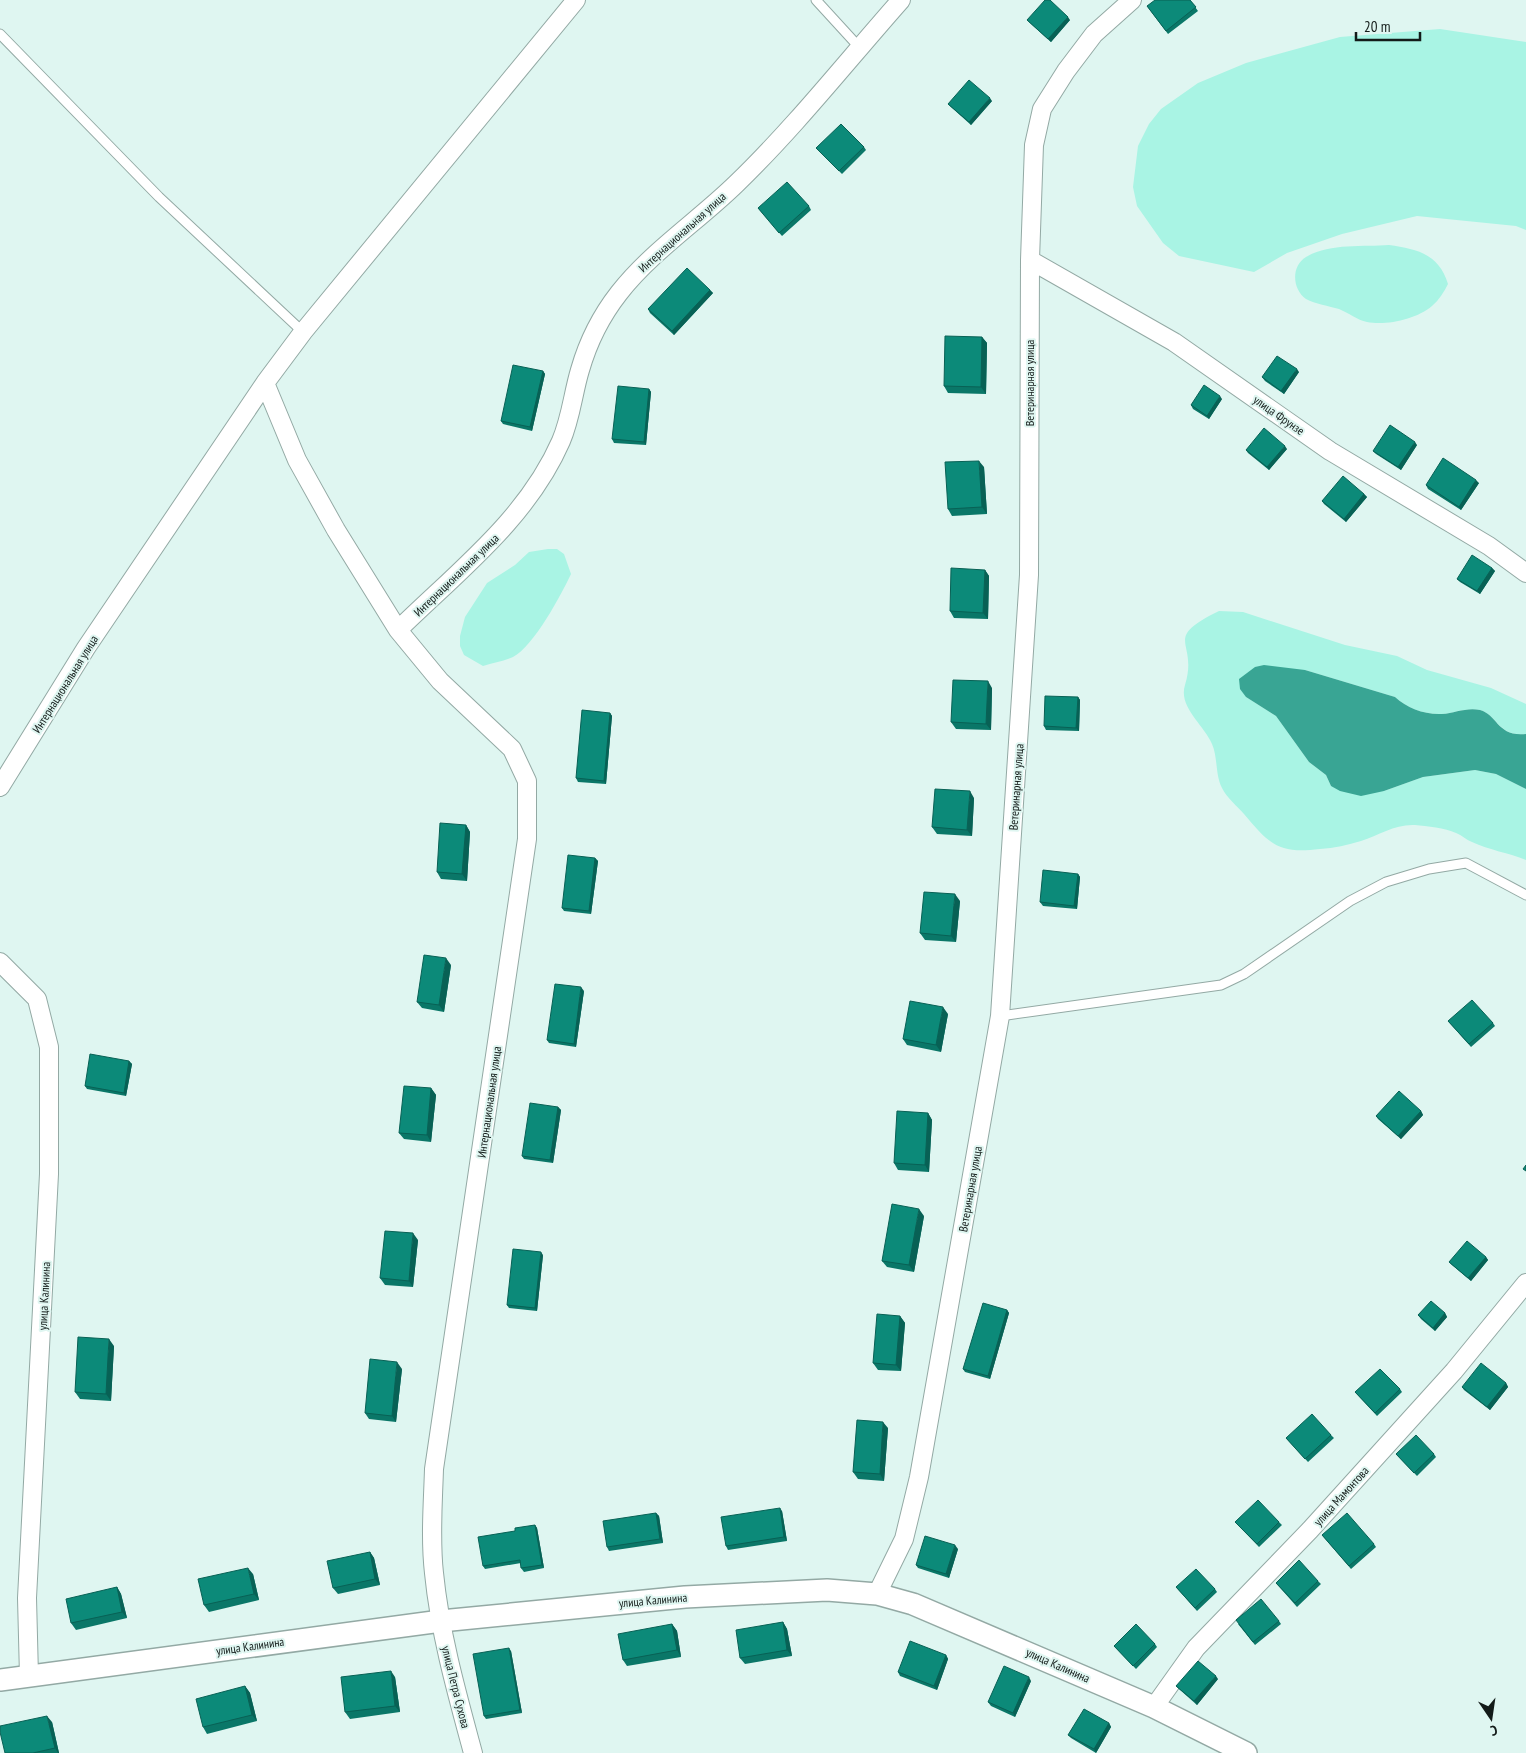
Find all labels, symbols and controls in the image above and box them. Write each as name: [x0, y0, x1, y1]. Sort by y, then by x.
scale bar: [1356, 10, 1420, 42]
text: 20 m: [1364, 17, 1390, 36]
street label: Интернациональная улица: [635, 189, 729, 275]
street label: Ветеринарная улица: [1022, 339, 1037, 426]
street label: улица Фрунзе: [1251, 392, 1307, 438]
street label: Интернациональная улица: [410, 530, 502, 619]
street label: Интернациональная улица: [29, 632, 101, 736]
street label: Ветеринарная улица: [1005, 743, 1027, 831]
street label: Интернациональная улица: [474, 1045, 504, 1159]
street label: Ветеринарная улица: [955, 1145, 985, 1233]
street label: улица Калинина: [35, 1261, 53, 1331]
street label: улица Мамонтова: [1310, 1463, 1372, 1529]
street label: улица Калинина: [618, 1590, 688, 1610]
street label: улица Калинина: [215, 1634, 285, 1658]
street label: улица Петра Сухова: [439, 1644, 474, 1730]
street label: улица Калинина: [1024, 1644, 1093, 1686]
north arrow: [1466, 1693, 1516, 1743]
text: С: [1488, 1721, 1499, 1740]

